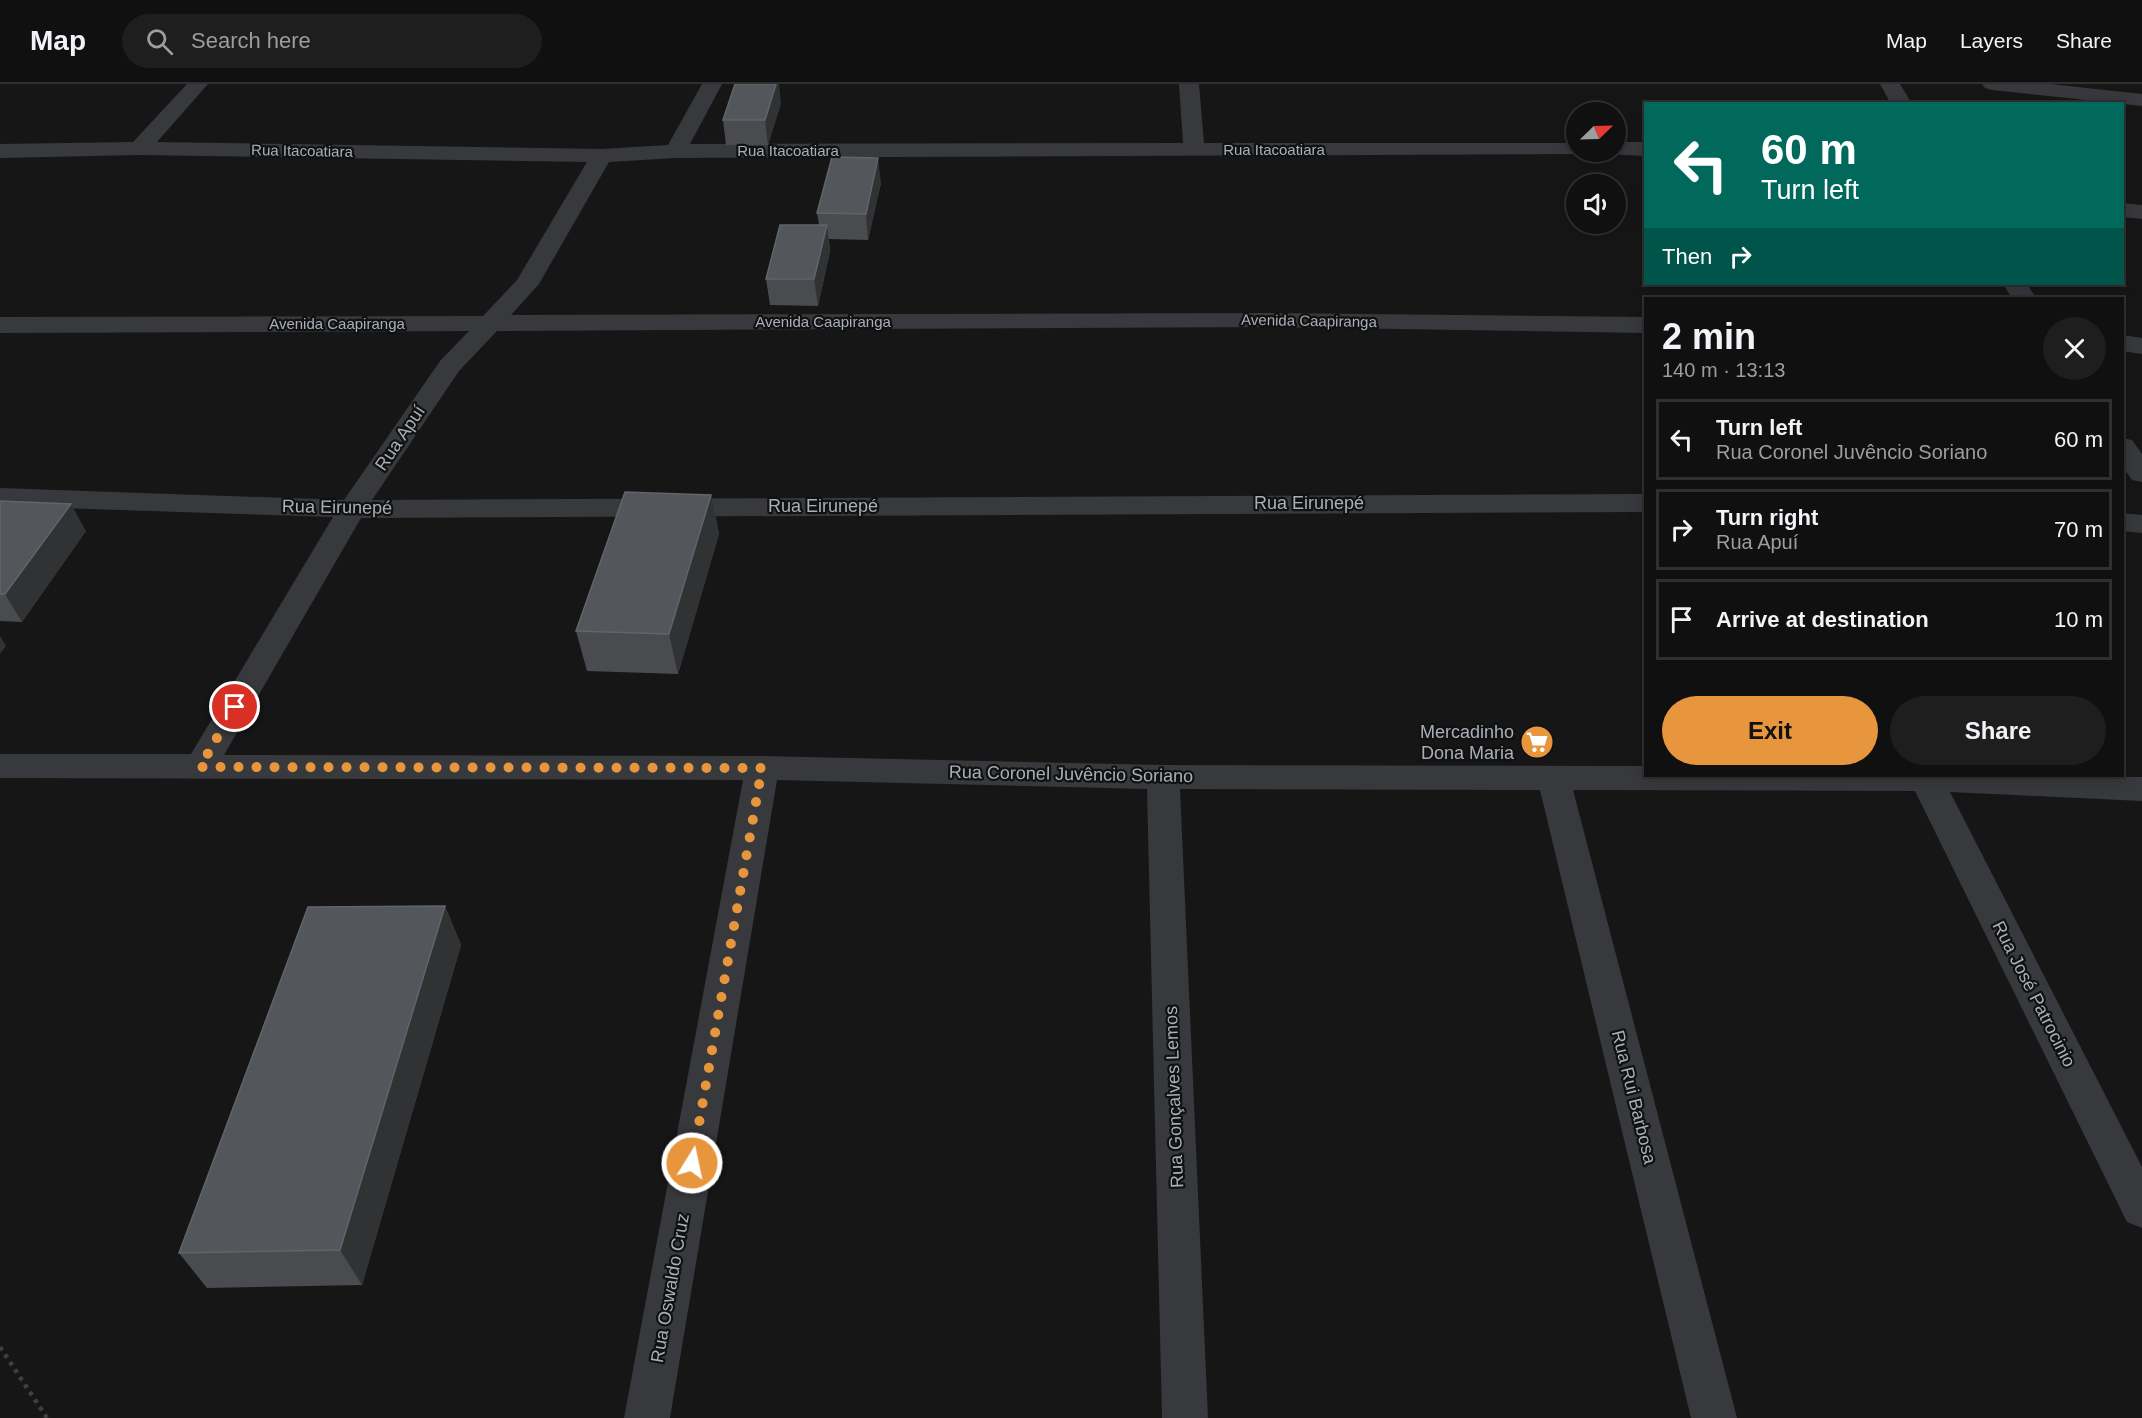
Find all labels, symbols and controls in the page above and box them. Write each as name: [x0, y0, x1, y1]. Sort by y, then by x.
search box: [122, 14, 542, 68]
text: Map: [30, 25, 86, 56]
icon: search: [143, 25, 176, 58]
text: Search here: [191, 28, 311, 53]
text: Map: [1886, 29, 1927, 52]
text: Layers: [1960, 29, 2023, 52]
text: Share: [2056, 29, 2112, 52]
north arrow: [1566, 102, 1626, 162]
map controls: [1566, 102, 1626, 234]
icon: left: [1662, 126, 1740, 204]
text: 60 m: [1761, 126, 1857, 173]
street label: Rua Itacoatiara: [251, 141, 354, 160]
street label: Rua Itacoatiara: [1223, 141, 1326, 158]
street label: Rua Itacoatiara: [737, 142, 840, 159]
button: sound: [1566, 174, 1626, 234]
text: Turn left: [1761, 175, 1859, 205]
icon: right: [1724, 240, 1757, 273]
text: Then: [1662, 244, 1712, 269]
street label: Avenida Caapiranga: [1241, 311, 1378, 330]
street label: Avenida Caapiranga: [755, 313, 891, 330]
street label: Avenida Caapiranga: [269, 315, 405, 332]
text: 2 min: [1662, 316, 1756, 357]
button: close: [2043, 317, 2106, 380]
text: 140 m · 13:13: [1662, 359, 1785, 381]
street label: Rua Apuí: [371, 402, 429, 474]
text: Turn left: [1716, 415, 1802, 440]
icon: left: [1665, 423, 1698, 456]
text: 60 m: [2054, 427, 2103, 452]
text: Rua Coronel Juvêncio Soriano: [1716, 441, 1987, 463]
street label: Rua Eirunepé: [1254, 493, 1364, 513]
street label: Rua Eirunepé: [282, 496, 392, 518]
street label: Rua Eirunepé: [768, 496, 878, 516]
text: Turn right: [1716, 505, 1818, 530]
icon: right: [1665, 513, 1698, 546]
text: 70 m: [2054, 517, 2103, 542]
text: Rua Apuí: [1716, 531, 1798, 553]
icon: arrive: [1665, 603, 1698, 636]
text: Arrive at destination: [1716, 607, 1929, 632]
text: 10 m: [2054, 607, 2103, 632]
pin: [209, 681, 260, 732]
icon: arrive: [218, 690, 251, 723]
button: Exit: [1662, 696, 1878, 765]
button: Share: [1890, 696, 2106, 765]
place label: Mercadinho Dona Maria: [1420, 722, 1515, 763]
supermarket icon: Mercadinho Dona Maria: [1519, 724, 1555, 760]
street label: Rua Coronel Juvêncio Soriano: [949, 762, 1193, 786]
street label: Rua José Patrocinio: [1989, 918, 2079, 1070]
street label: Rua Gonçalves Lemos: [1161, 1006, 1187, 1188]
street label: Rua Rui Barbosa: [1608, 1028, 1661, 1167]
position arrow: [660, 1131, 724, 1195]
street label: Rua Oswaldo Cruz: [647, 1212, 693, 1364]

